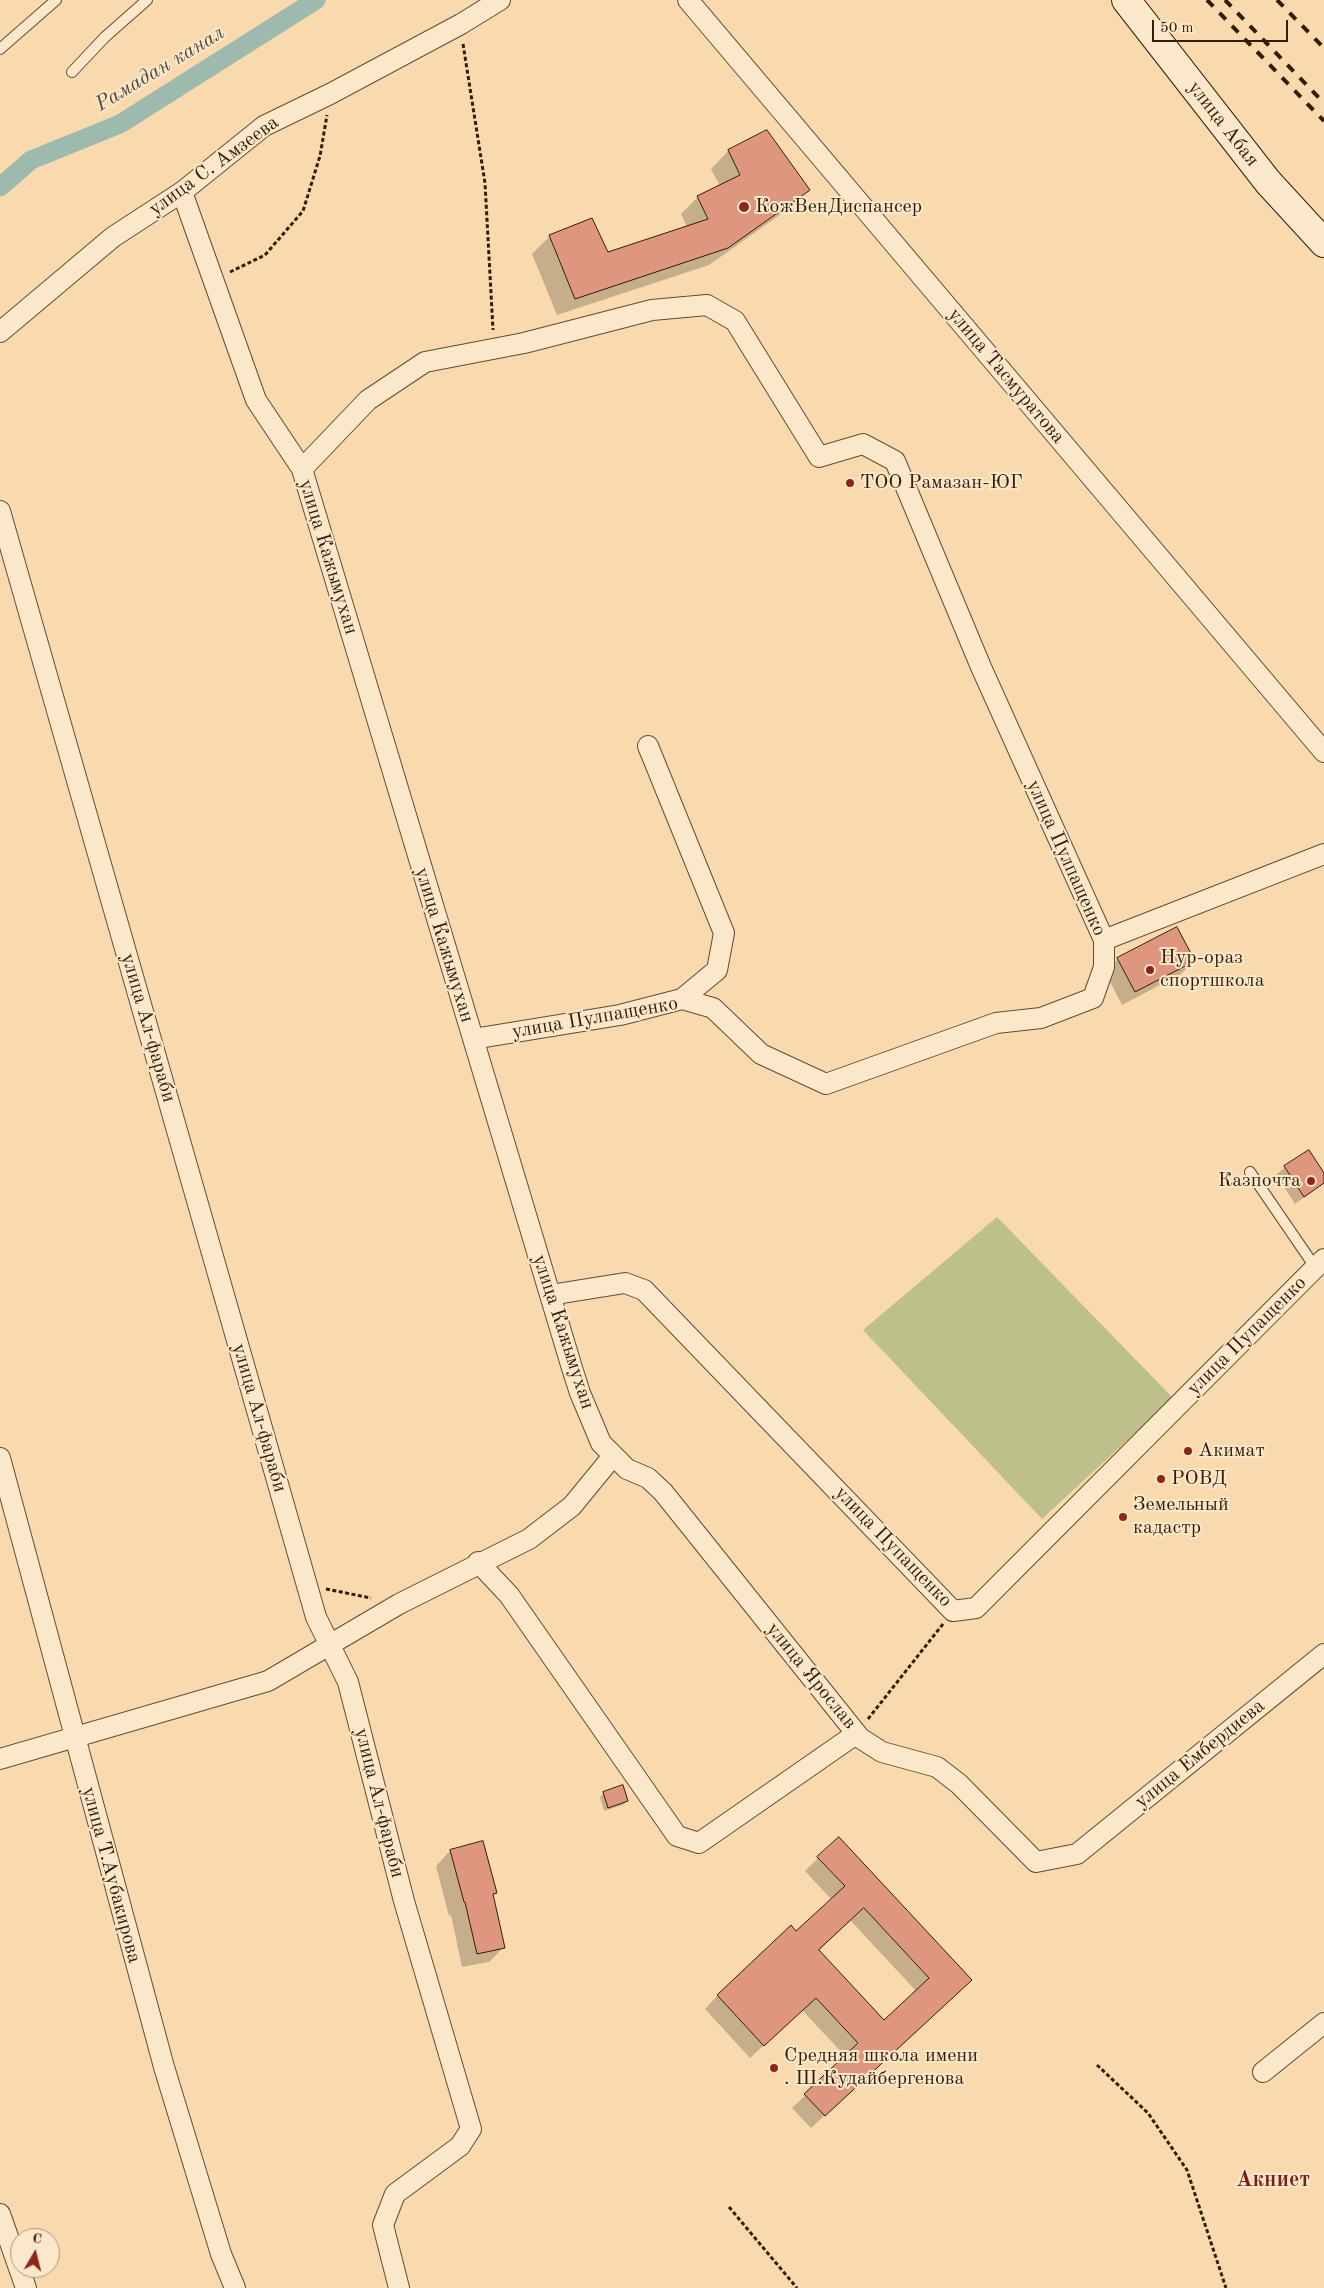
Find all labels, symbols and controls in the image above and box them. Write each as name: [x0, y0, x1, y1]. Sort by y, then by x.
scale bar: [1154, 10, 1290, 42]
water label: Рамадан канал: [91, 20, 229, 118]
text: 50 m: [1160, 21, 1194, 36]
street label: улица Абая: [1182, 76, 1264, 172]
street label: улица С. Амзеева: [144, 111, 284, 221]
place label: КожВенДиспансер: [755, 195, 922, 219]
marker: КожВенДиспансер: [737, 200, 751, 214]
street label: улица Тасмуратова: [942, 303, 1070, 449]
place label: ТОО Рамазан-ЮГ: [860, 471, 1023, 495]
street label: улица Кажымухан: [293, 476, 363, 638]
marker: ТОО Рамазан-ЮГ: [844, 477, 856, 489]
street label: улица Пулпащенко: [1021, 776, 1111, 940]
street label: улица Кажымухан: [409, 864, 479, 1026]
place label: Нур-ораз спортшкола: [1160, 946, 1265, 993]
street label: улица Ал-фараби: [115, 951, 181, 1105]
marker: Нур-ораз спортшкола: [1144, 964, 1156, 976]
street label: улица Пулпащенко: [510, 992, 680, 1044]
place label: Казпочта: [1218, 1169, 1301, 1193]
marker: Казпочта: [1305, 1175, 1317, 1187]
street label: улица Кажымухан: [527, 1252, 599, 1412]
street label: улица Пупащенко: [1182, 1271, 1312, 1401]
street label: улица Ал-фараби: [226, 1341, 292, 1495]
place label: Акимат: [1198, 1439, 1265, 1463]
marker: Акимат: [1182, 1445, 1194, 1457]
place label: РОВД: [1171, 1467, 1227, 1491]
marker: РОВД: [1155, 1473, 1167, 1485]
street label: улица Пупащенко: [829, 1481, 957, 1613]
place label: Земельный кадастр: [1133, 1493, 1229, 1540]
marker: Земельный кадастр: [1117, 1511, 1129, 1523]
street label: улица Ярослав: [761, 1618, 861, 1734]
street label: улица Ембердиева: [1130, 1694, 1270, 1814]
street label: улица Ал-фараби: [349, 1726, 409, 1880]
street label: улица Т.Аубакирова: [76, 1784, 146, 1966]
place label: Средняя школа имени . Ш.Кудайбергенова: [784, 2044, 978, 2091]
marker: Средняя школа имени . Ш.Кудайбергенова: [768, 2062, 780, 2074]
district label: Акниет: [1236, 2167, 1310, 2193]
north arrow: [10, 2228, 60, 2278]
text: С: [31, 2232, 43, 2247]

